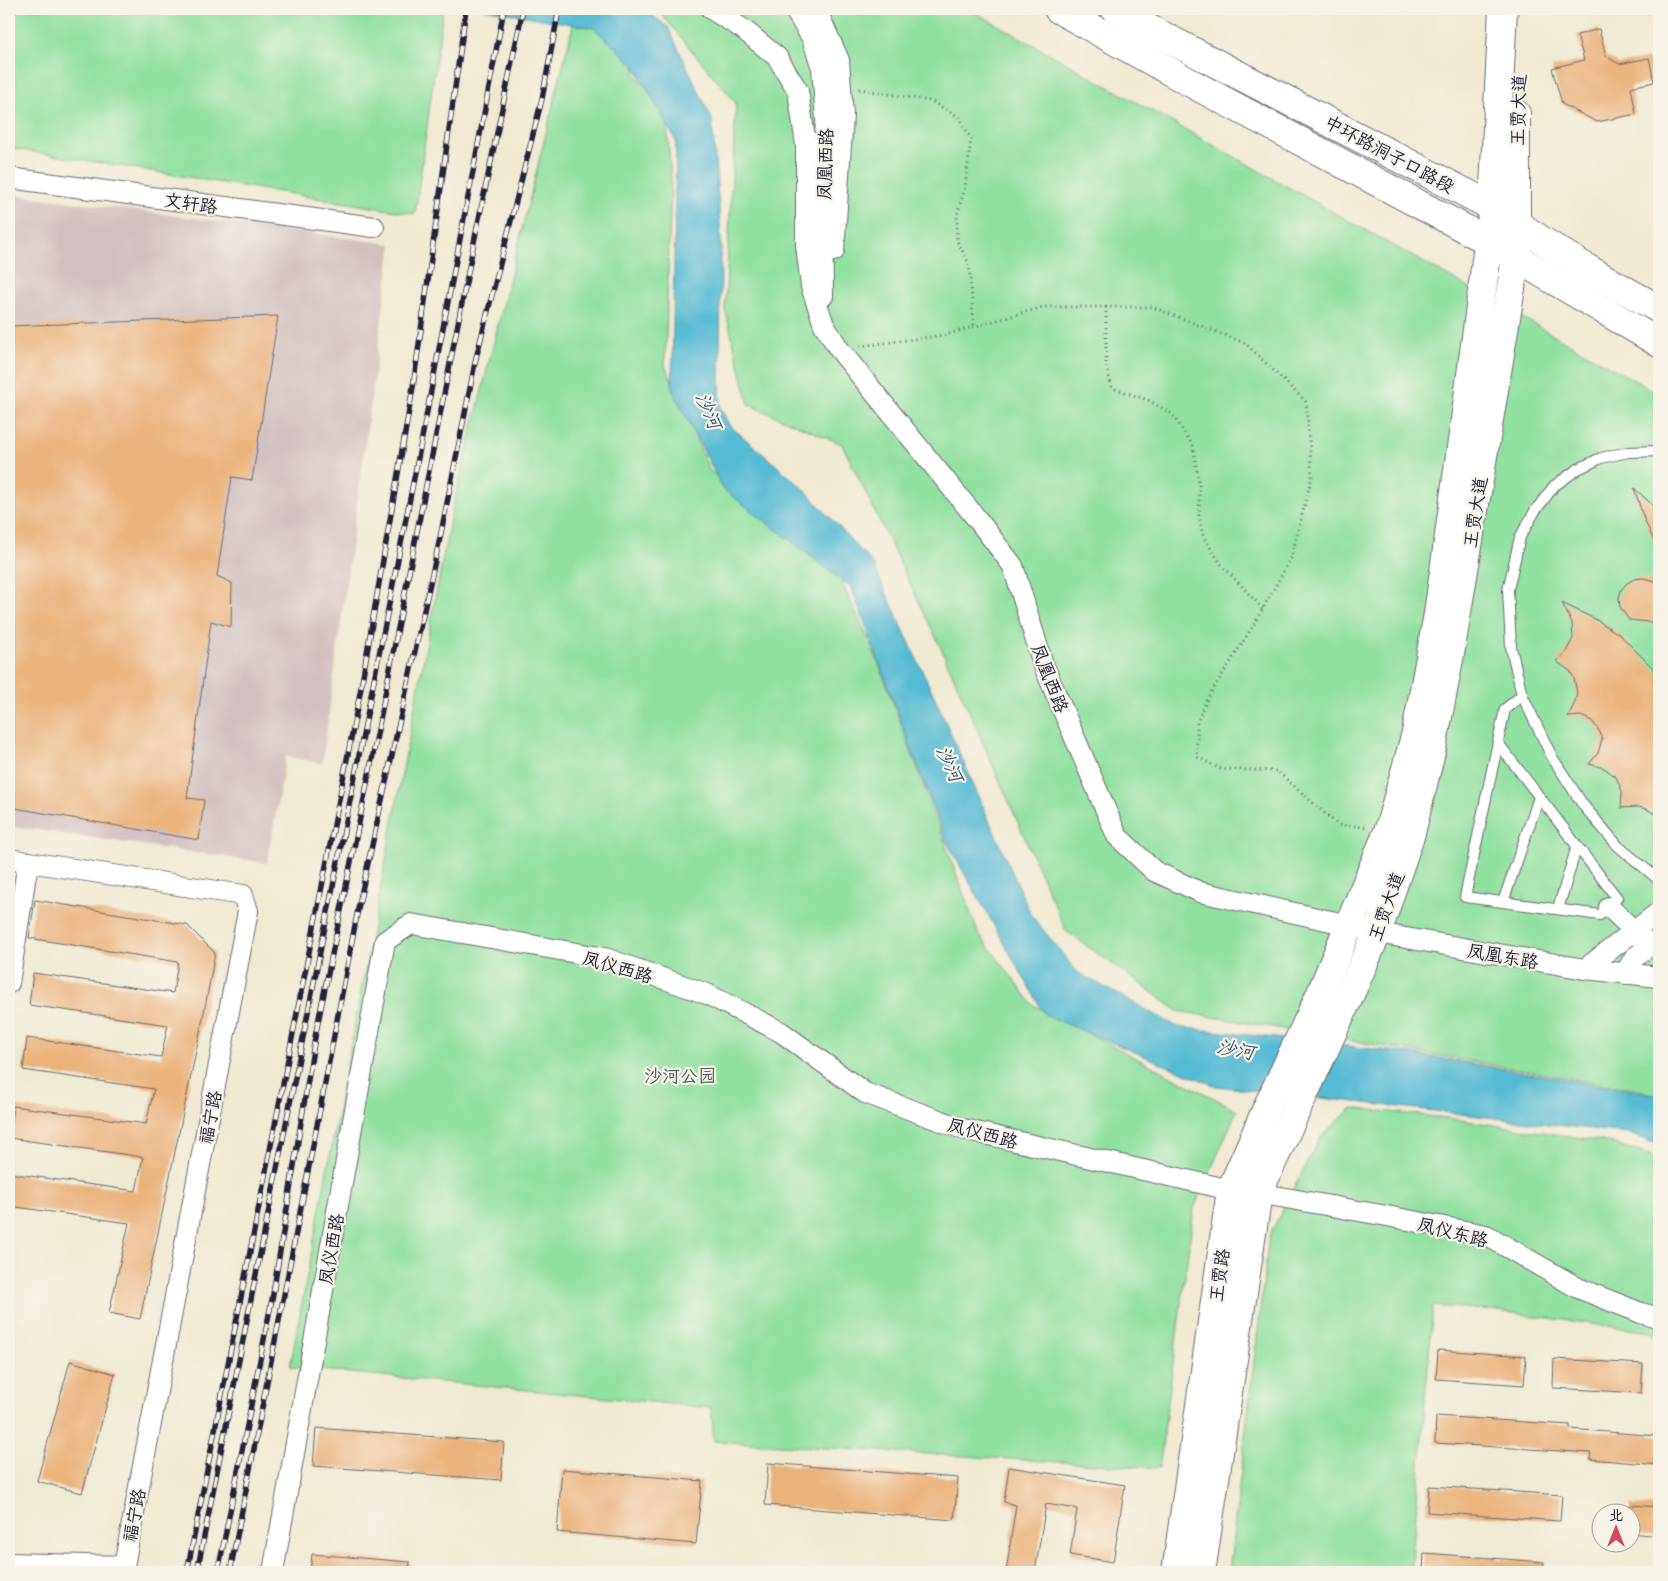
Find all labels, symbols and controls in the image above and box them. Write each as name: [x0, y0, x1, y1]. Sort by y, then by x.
street label: 王贾大道: [1502, 74, 1532, 146]
street label: 中环路洞子口路段: [1320, 107, 1460, 199]
street label: 凤凰西路: [809, 128, 839, 200]
street label: 文轩路: [162, 185, 220, 219]
water label: 沙河: [690, 387, 731, 436]
street label: 王贾大道: [1455, 474, 1493, 550]
street label: 凤凰西路: [1025, 640, 1077, 716]
water label: 沙河: [930, 740, 973, 789]
street label: 王贾大道: [1360, 868, 1410, 944]
street label: 凤凰东路: [1465, 935, 1541, 975]
street label: 凤仪西路: [580, 943, 656, 989]
water label: 沙河: [1215, 1031, 1260, 1066]
park label: 沙河公园: [644, 1061, 716, 1088]
street label: 福宁路: [191, 1088, 227, 1146]
street label: 凤仪西路: [945, 1110, 1021, 1154]
street label: 凤仪东路: [1415, 1209, 1491, 1253]
street label: 凤仪西路: [310, 1211, 350, 1287]
street label: 王贾路: [1201, 1246, 1235, 1304]
street label: 福宁路: [115, 1486, 151, 1544]
north arrow: [1590, 1504, 1640, 1554]
text: 北: [1609, 1504, 1623, 1525]

